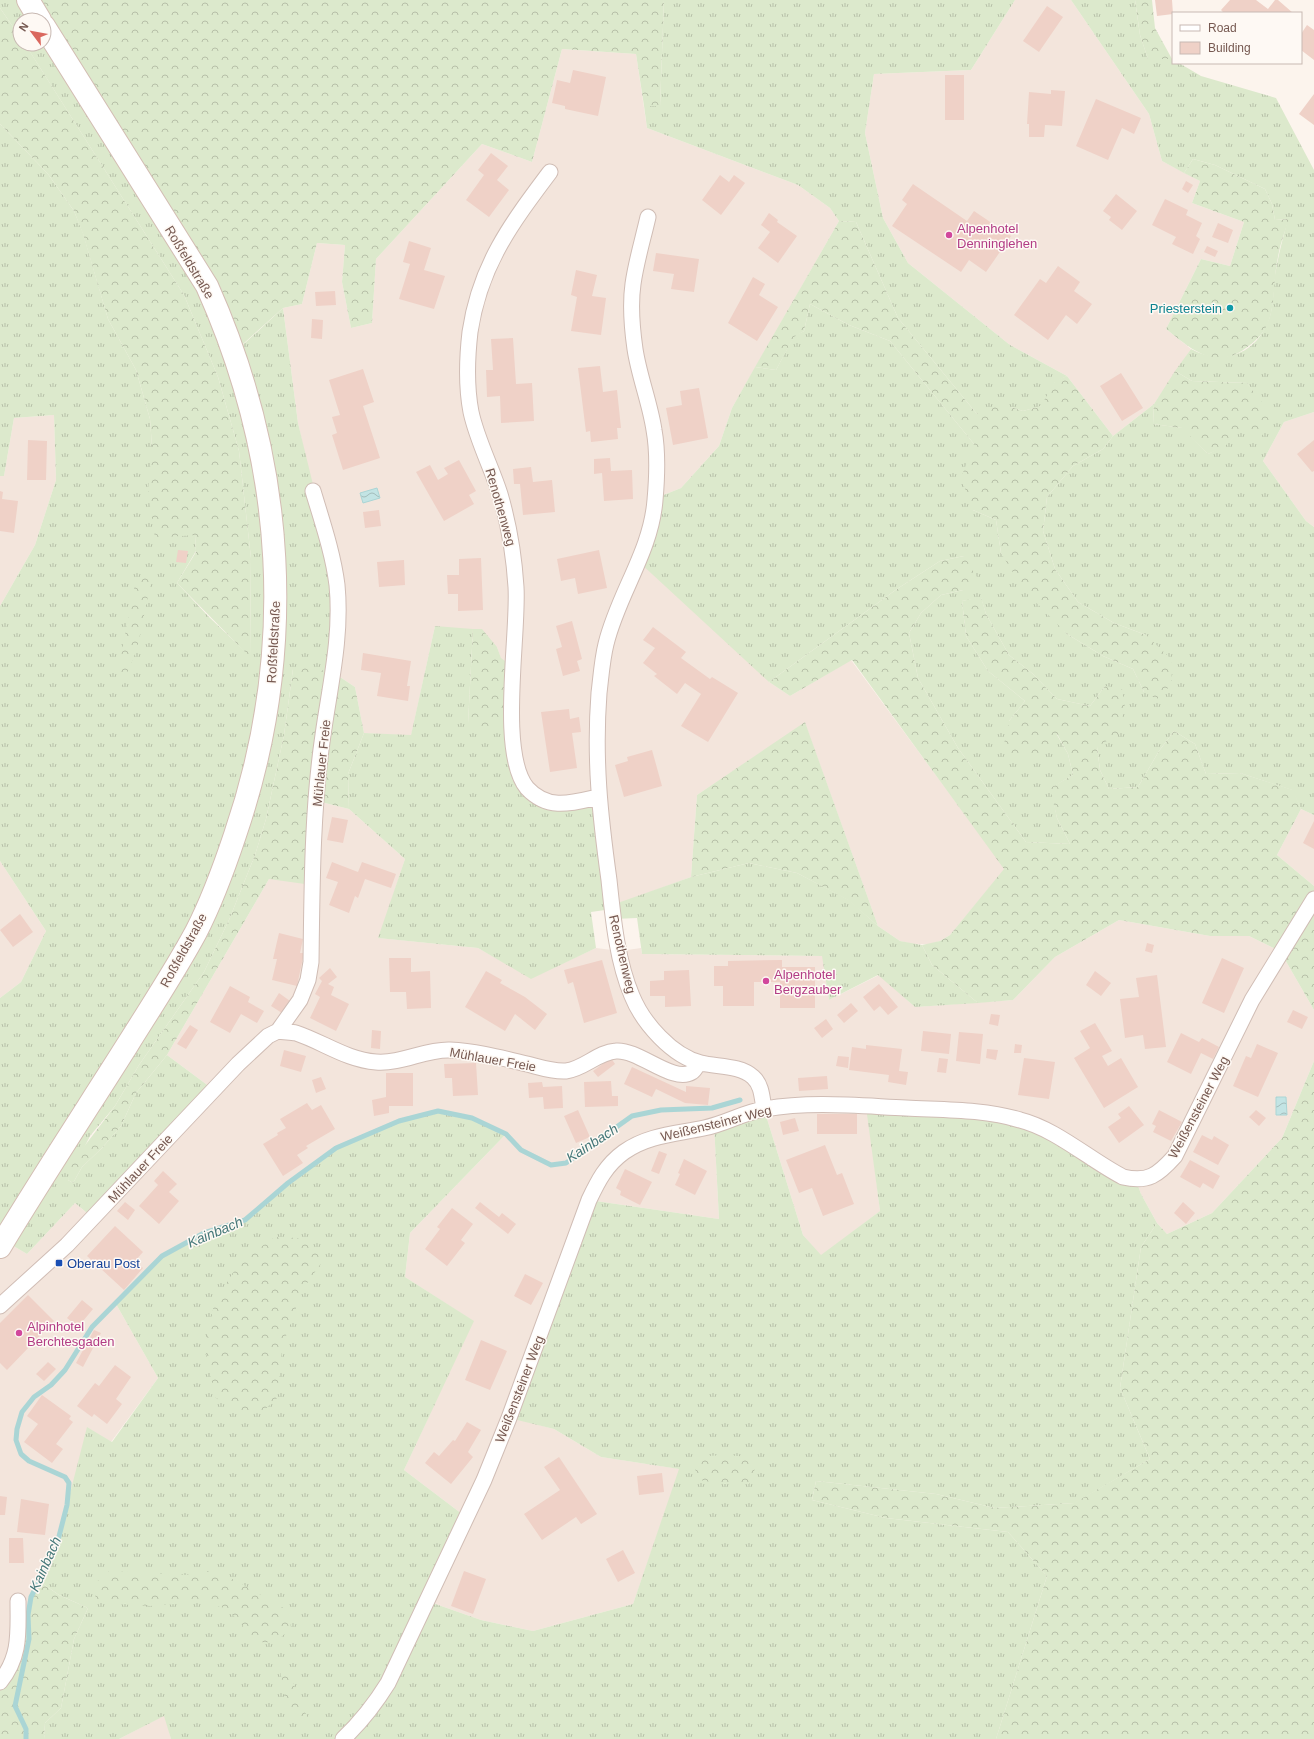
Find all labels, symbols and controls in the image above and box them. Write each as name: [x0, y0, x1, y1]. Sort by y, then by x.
north arrow: [12, 12, 52, 52]
legend: [1172, 12, 1302, 64]
text: N: [16, 20, 31, 33]
text: Road: [1208, 21, 1237, 35]
text: Building: [1208, 41, 1251, 55]
place label: Alpenhotel Denninglehen: [957, 221, 1037, 251]
street label: Roßfeldstraße: [162, 223, 217, 301]
marker: Alpenhotel Denninglehen: [944, 230, 954, 240]
place label: Priesterstein: [1150, 301, 1222, 316]
marker: Priesterstein: [1225, 303, 1235, 313]
street label: Renothenweg: [482, 467, 519, 548]
street label: Roßfeldstraße: [264, 601, 283, 684]
street label: Mühlauer Freie: [309, 719, 334, 807]
street label: Roßfeldstraße: [157, 911, 210, 990]
street label: Renothenweg: [606, 913, 639, 995]
place label: Alpenhotel Bergzauber: [774, 967, 842, 997]
marker: Alpenhotel Bergzauber: [761, 976, 771, 986]
street label: Mühlauer Freie: [449, 1045, 537, 1074]
street label: Weißensteiner Weg: [1165, 1054, 1232, 1161]
street label: Weißensteiner Weg: [659, 1102, 773, 1145]
water label: Kainbach: [563, 1120, 621, 1166]
street label: Mühlauer Freie: [105, 1131, 176, 1205]
water label: Kainbach: [185, 1213, 245, 1251]
place label: Oberau Post: [67, 1256, 140, 1271]
marker: Oberau Post: [54, 1258, 64, 1268]
place label: Alpinhotel Berchtesgaden: [27, 1319, 114, 1349]
marker: Alpinhotel Berchtesgaden: [14, 1328, 24, 1338]
street label: Weißensteiner Weg: [492, 1333, 547, 1445]
water label: Kainbach: [26, 1534, 64, 1594]

